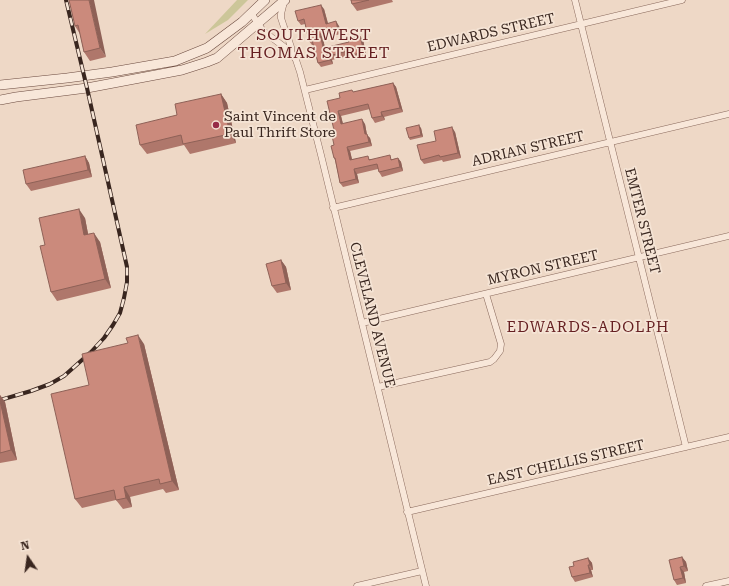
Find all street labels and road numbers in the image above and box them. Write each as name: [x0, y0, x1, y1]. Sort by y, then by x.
street label: EDWARDS STREET: [425, 10, 557, 56]
street label: ADRIAN STREET: [470, 128, 586, 170]
street label: EMTER STREET: [621, 166, 663, 276]
street label: CLEVELAND AVENUE: [346, 240, 398, 390]
street label: MYRON STREET: [486, 247, 600, 289]
street label: EAST CHELLIS STREET: [486, 437, 646, 489]

